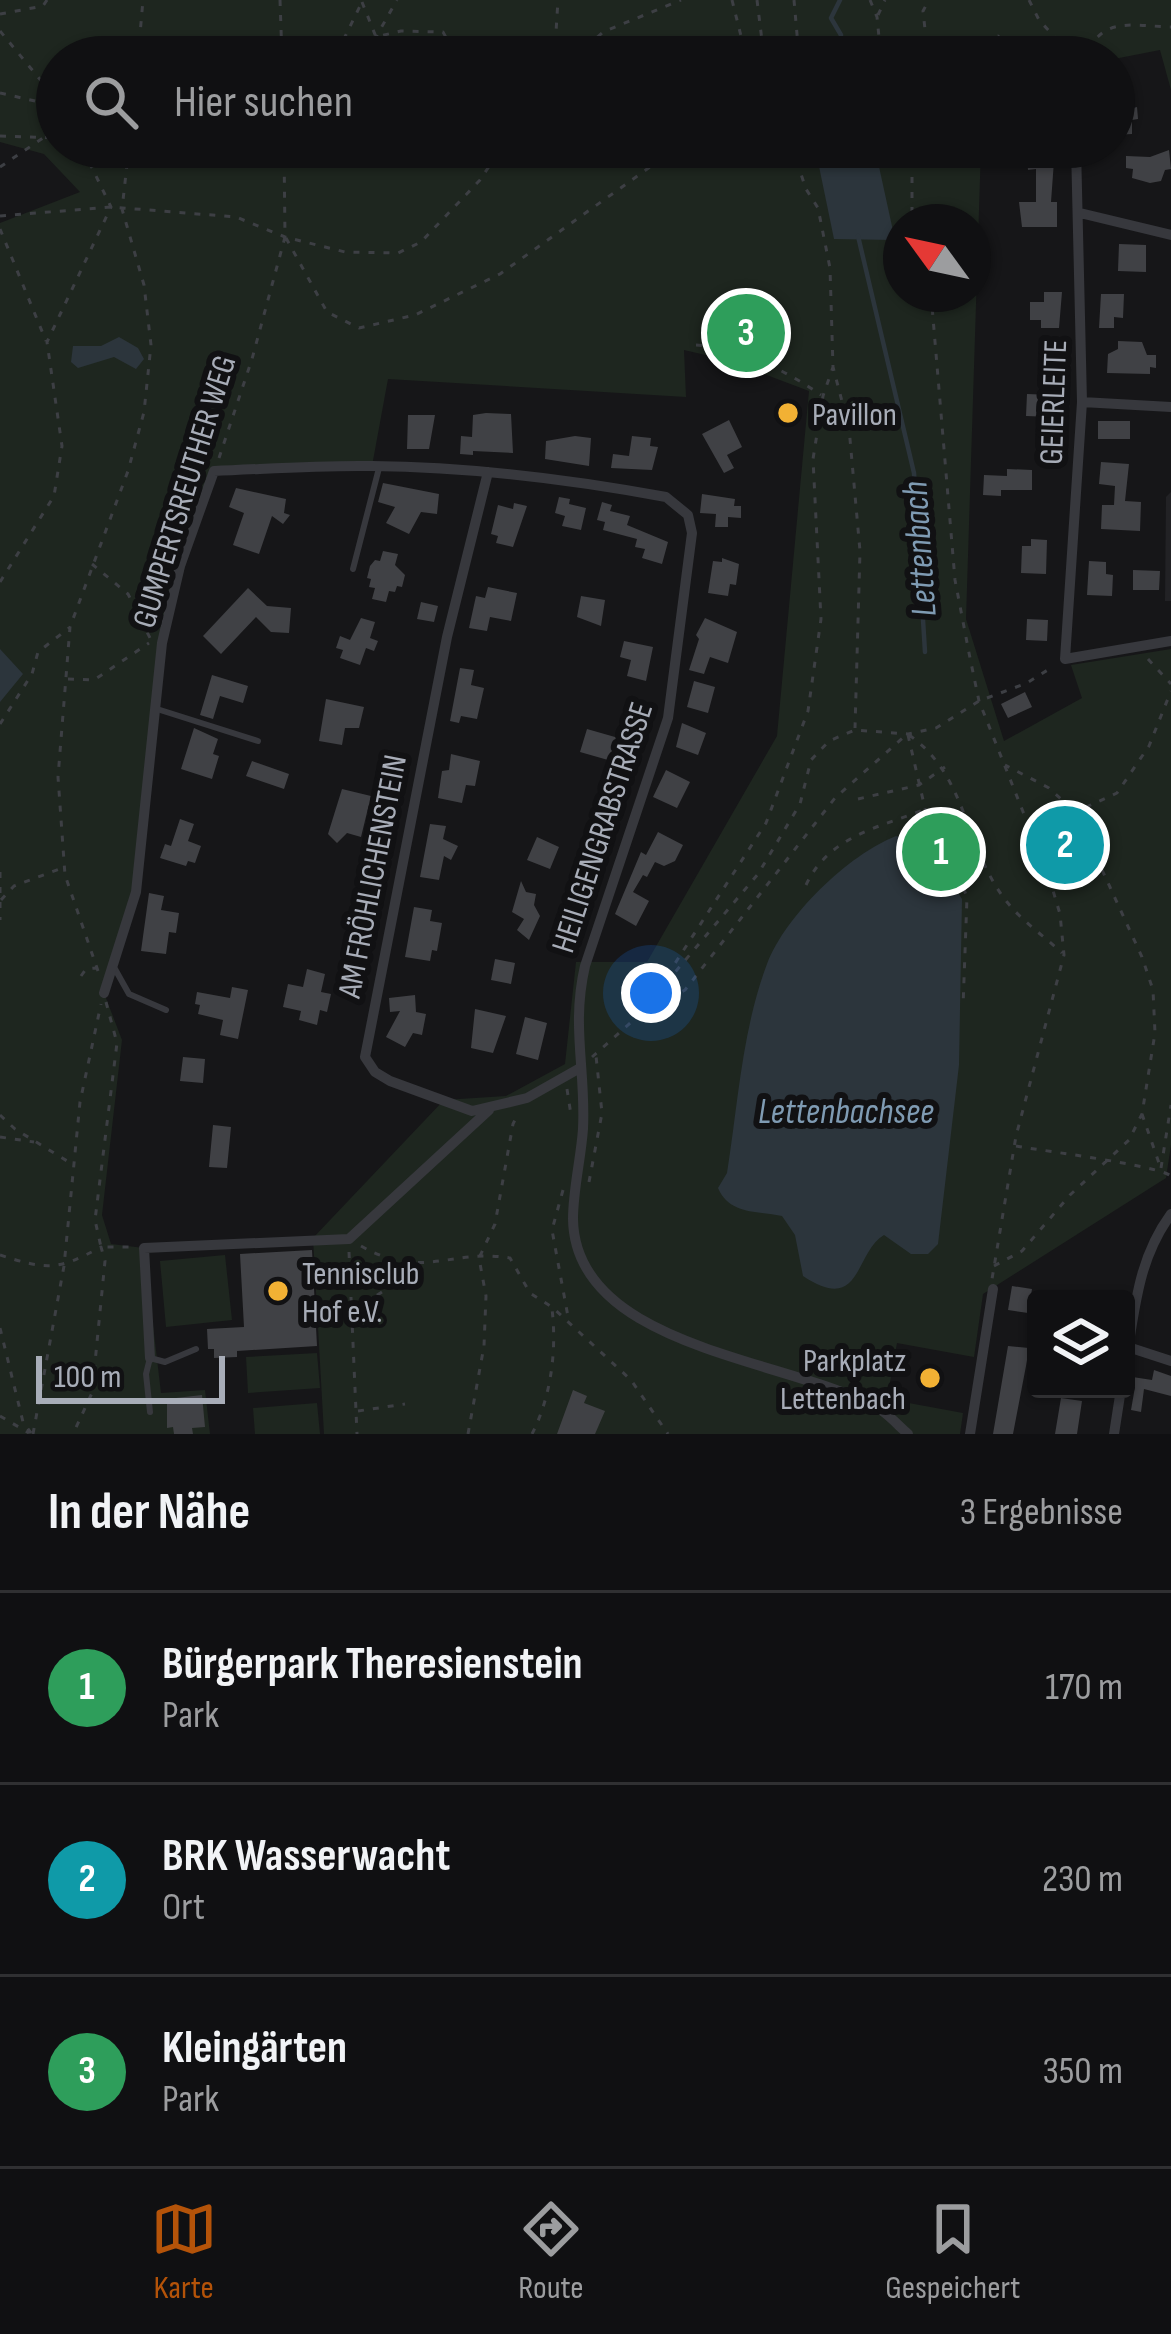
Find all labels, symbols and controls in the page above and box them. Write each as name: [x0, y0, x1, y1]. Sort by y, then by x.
search box: [36, 36, 1135, 168]
icon: search: [78, 69, 144, 135]
text: Hier suchen: [174, 75, 353, 130]
north arrow: [883, 204, 991, 312]
pin: 3: [707, 288, 785, 378]
street label: GEIERLEITE: [1032, 339, 1076, 465]
street label: GUMPERTSREUTHER WEG: [124, 351, 245, 633]
place label: Pavillon: [812, 395, 897, 435]
marker: Pavillon: [775, 400, 801, 426]
water label: Lettenbach: [894, 480, 947, 618]
street label: HEILIGENGRABSTRASSE: [544, 697, 662, 958]
street label: AM FRÖHLICHENSTEIN: [330, 752, 416, 1002]
pin: 2: [1026, 800, 1104, 890]
pin: 1: [902, 807, 980, 897]
your location: [621, 963, 681, 1023]
water label: Lettenbachsee: [758, 1091, 934, 1134]
place label: Tennisclub Hof e.V.: [302, 1254, 420, 1332]
marker: Tennisclub Hof e.V.: [265, 1278, 291, 1304]
map controls: [1027, 1290, 1135, 1398]
button: layers: [1027, 1290, 1135, 1398]
place label: Parkplatz Lettenbach: [780, 1341, 906, 1419]
scale bar: [36, 1350, 225, 1403]
text: 100 m: [54, 1357, 121, 1397]
marker: Parkplatz Lettenbach: [917, 1365, 943, 1391]
text: In der Nähe: [48, 1482, 250, 1543]
text: 3 Ergebnisse: [960, 1489, 1123, 1536]
text: Bürgerpark Theresienstein: [162, 1637, 583, 1692]
text: 1: [79, 1664, 95, 1711]
text: 170 m: [1045, 1664, 1123, 1711]
text: Park: [162, 1692, 219, 1739]
text: BRK Wasserwacht: [162, 1829, 450, 1884]
text: 2: [78, 1856, 96, 1903]
text: 230 m: [1042, 1856, 1123, 1903]
text: Ort: [162, 1884, 205, 1931]
text: Kleingärten: [162, 2021, 347, 2076]
text: 3: [78, 2048, 96, 2095]
text: 350 m: [1042, 2048, 1123, 2095]
text: Park: [162, 2076, 219, 2123]
tab: Karte: [151, 2196, 217, 2308]
tab: Route: [518, 2196, 584, 2308]
tab: Gespeichert: [885, 2196, 1020, 2308]

